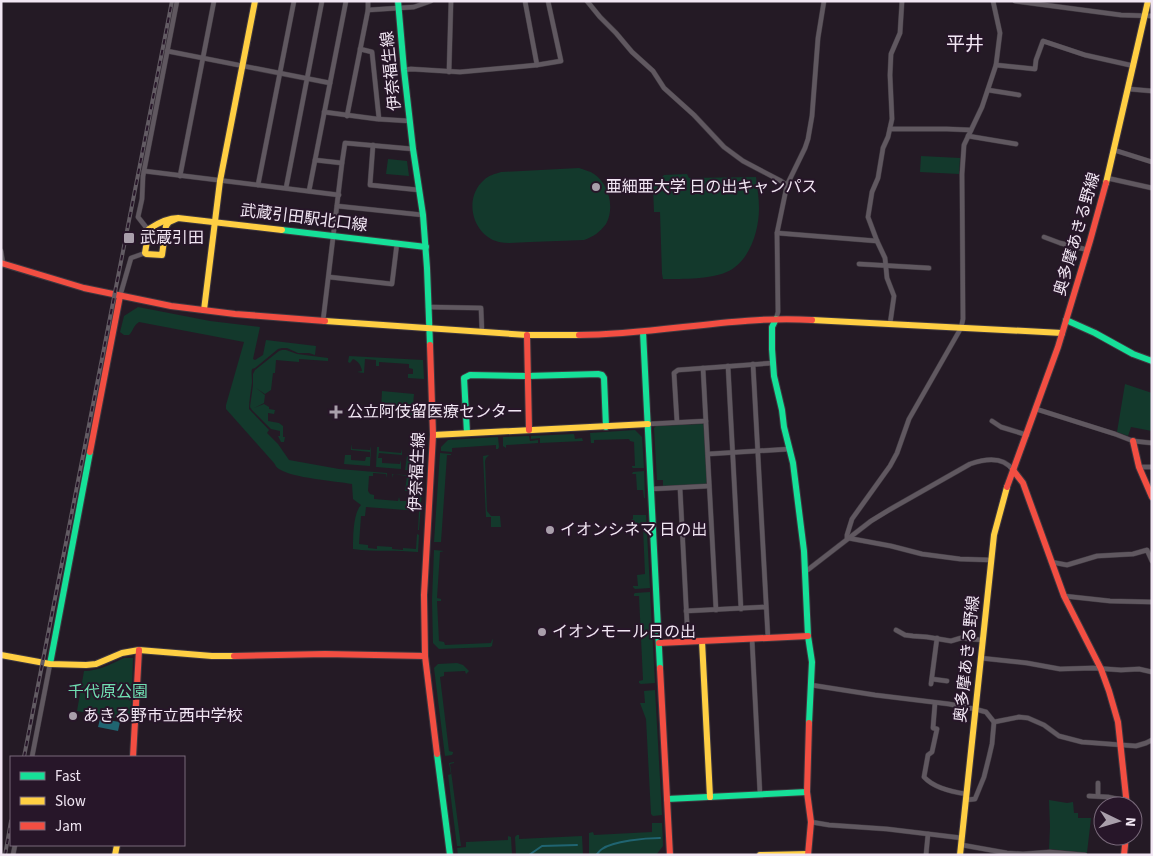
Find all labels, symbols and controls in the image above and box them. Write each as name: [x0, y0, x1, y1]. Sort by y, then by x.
street label: 伊奈福生線: [376, 30, 406, 112]
district label: 平井: [946, 31, 984, 58]
street label: 奥多摩あきる野線: [1049, 170, 1105, 298]
place label: 亜細亜大学 日の出キャンパス: [606, 176, 817, 198]
marker: 亜細亜大学 日の出キャンパス: [590, 181, 602, 193]
street label: 武蔵引田駅北口線: [239, 199, 369, 237]
place label: 武蔵引田: [140, 227, 204, 249]
marker: 武蔵引田: [122, 231, 136, 245]
place label: 公立阿伎留医療センター: [347, 401, 523, 423]
marker: 公立阿伎留医療センター: [329, 405, 343, 419]
street label: 伊奈福生線: [404, 431, 430, 513]
place label: イオンシネマ 日の出: [560, 519, 707, 541]
marker: イオンシネマ 日の出: [544, 524, 556, 536]
street label: 奥多摩あきる野線: [949, 594, 985, 724]
place label: イオンモール日の出: [552, 621, 696, 643]
marker: イオンモール日の出: [536, 626, 548, 638]
park label: 千代原公園: [68, 681, 148, 703]
place label: あきる野市立西中学校: [83, 705, 243, 727]
marker: あきる野市立西中学校: [67, 710, 79, 722]
legend: [10, 756, 185, 846]
text: Fast: [55, 766, 81, 787]
text: Slow: [55, 791, 86, 812]
north arrow: [1093, 796, 1143, 846]
text: Jam: [55, 816, 82, 837]
text: N: [1120, 817, 1140, 828]

